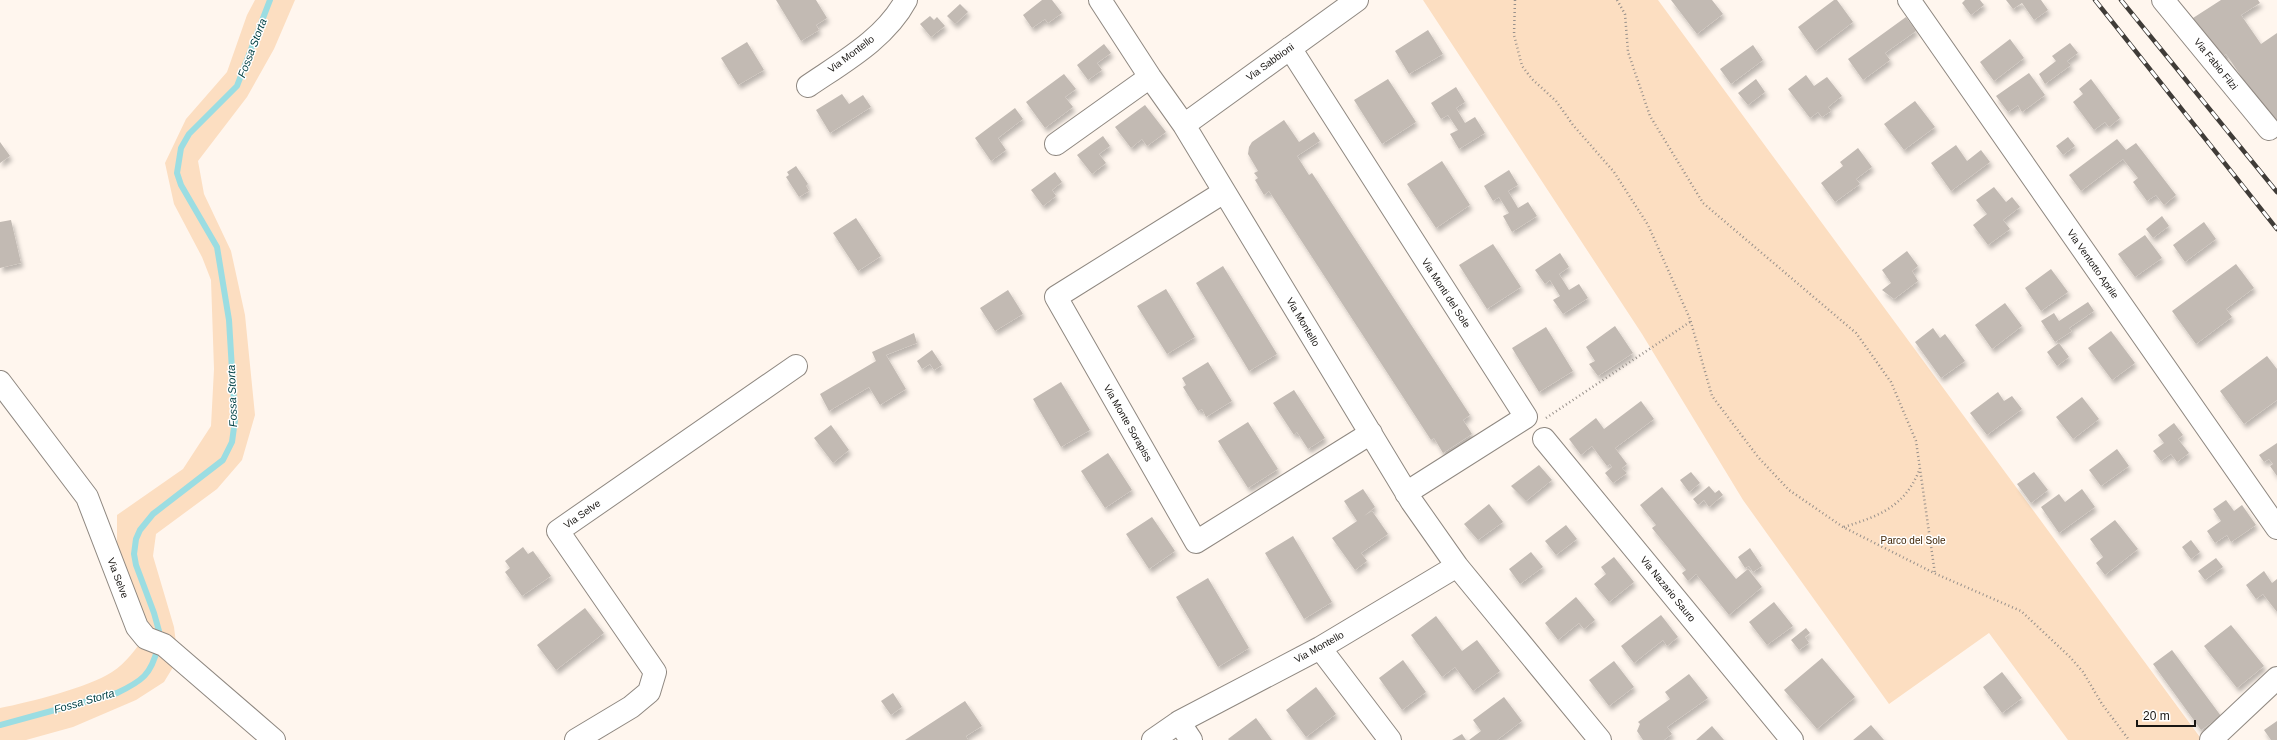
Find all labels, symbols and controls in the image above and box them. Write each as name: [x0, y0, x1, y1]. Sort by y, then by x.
water label: Fossa Storta: [235, 17, 269, 79]
street label: Via Montello: [826, 33, 877, 75]
street label: Via Fabio Filzi: [2192, 36, 2240, 92]
street label: Via Sabbioni: [1244, 41, 1296, 83]
street label: Via Ventotto Aprile: [2065, 227, 2121, 301]
street label: Via Monti del Sole: [1419, 256, 1473, 330]
street label: Via Montello: [1284, 296, 1322, 349]
water label: Fossa Storta: [225, 365, 239, 427]
street label: Via Monte Sorapiss: [1102, 383, 1154, 463]
street label: Via Selve: [562, 497, 603, 531]
park label: Parco del Sole: [1880, 535, 1946, 546]
street label: Via Nazario Sauro: [1638, 554, 1698, 624]
street label: Via Selve: [105, 556, 131, 600]
street label: Via Montello: [1292, 629, 1346, 665]
water label: Fossa Storta: [52, 687, 116, 715]
scale bar: [2137, 702, 2195, 728]
text: 20 m: [2143, 709, 2170, 723]

